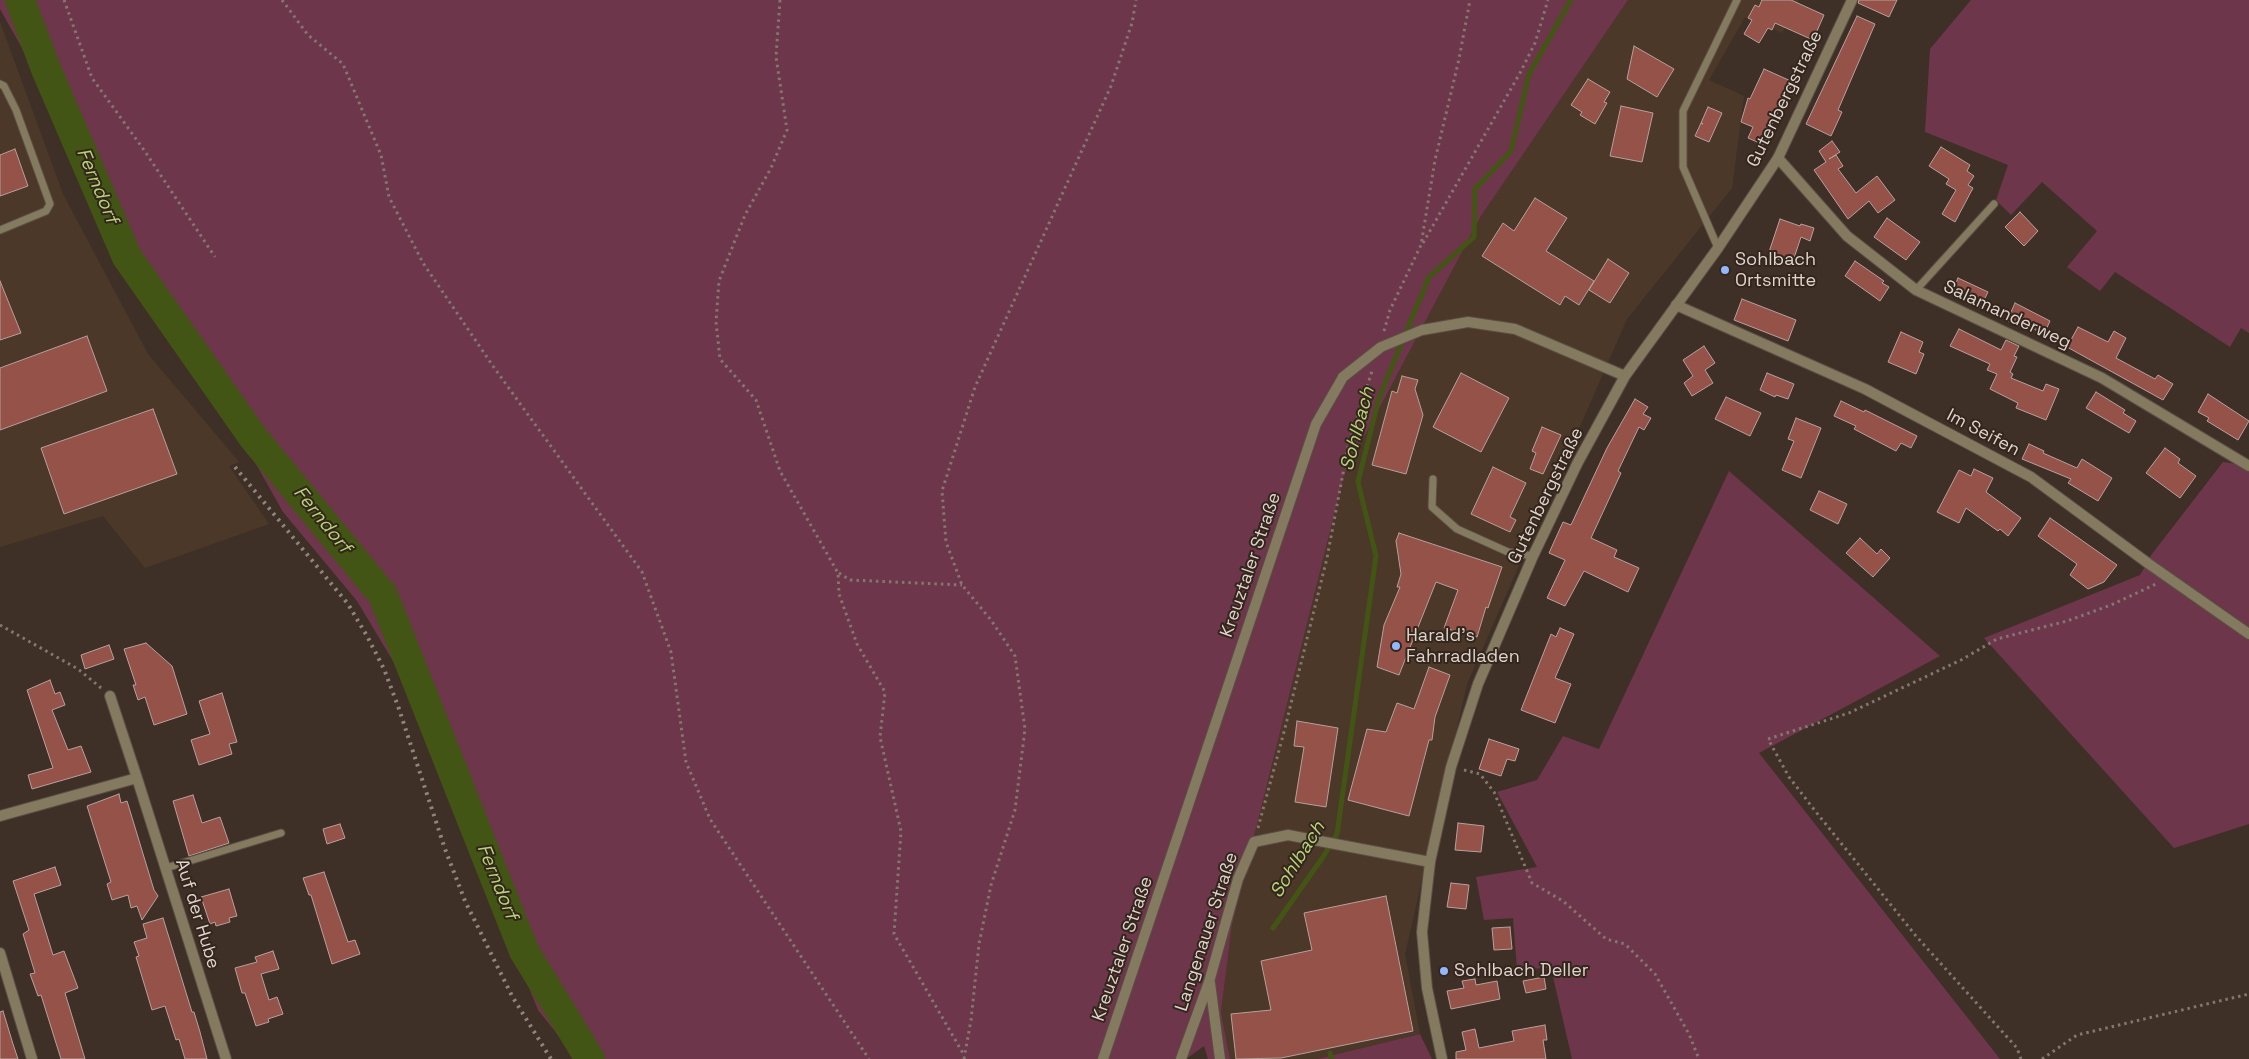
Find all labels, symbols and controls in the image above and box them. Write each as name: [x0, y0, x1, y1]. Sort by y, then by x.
street label: Gutenbergstraße: [1743, 27, 1827, 171]
water label: Ferndorf: [71, 145, 123, 227]
place label: Sohlbach Ortsmitte: [1735, 249, 1816, 292]
marker: Sohlbach Ortsmitte: [1719, 264, 1731, 276]
street label: Salamanderweg: [1940, 276, 2074, 354]
water label: Sohlbach: [1336, 385, 1380, 473]
street label: Im Seifen: [1943, 405, 2023, 461]
street label: Gutenbergstraße: [1504, 424, 1588, 568]
water label: Ferndorf: [288, 482, 356, 558]
street label: Kreuztaler Straße: [1216, 490, 1286, 640]
place label: Harald's Fahrradladen: [1406, 625, 1520, 668]
marker: Harald's Fahrradladen: [1390, 640, 1402, 652]
water label: Sohlbach: [1266, 818, 1330, 902]
water label: Ferndorf: [471, 841, 523, 923]
street label: Langenauer Straße: [1171, 850, 1243, 1014]
street label: Auf der Hube: [170, 856, 224, 972]
street label: Kreuztaler Straße: [1088, 874, 1158, 1024]
place label: Sohlbach Deller: [1454, 960, 1589, 982]
marker: Sohlbach Deller: [1438, 965, 1450, 977]

